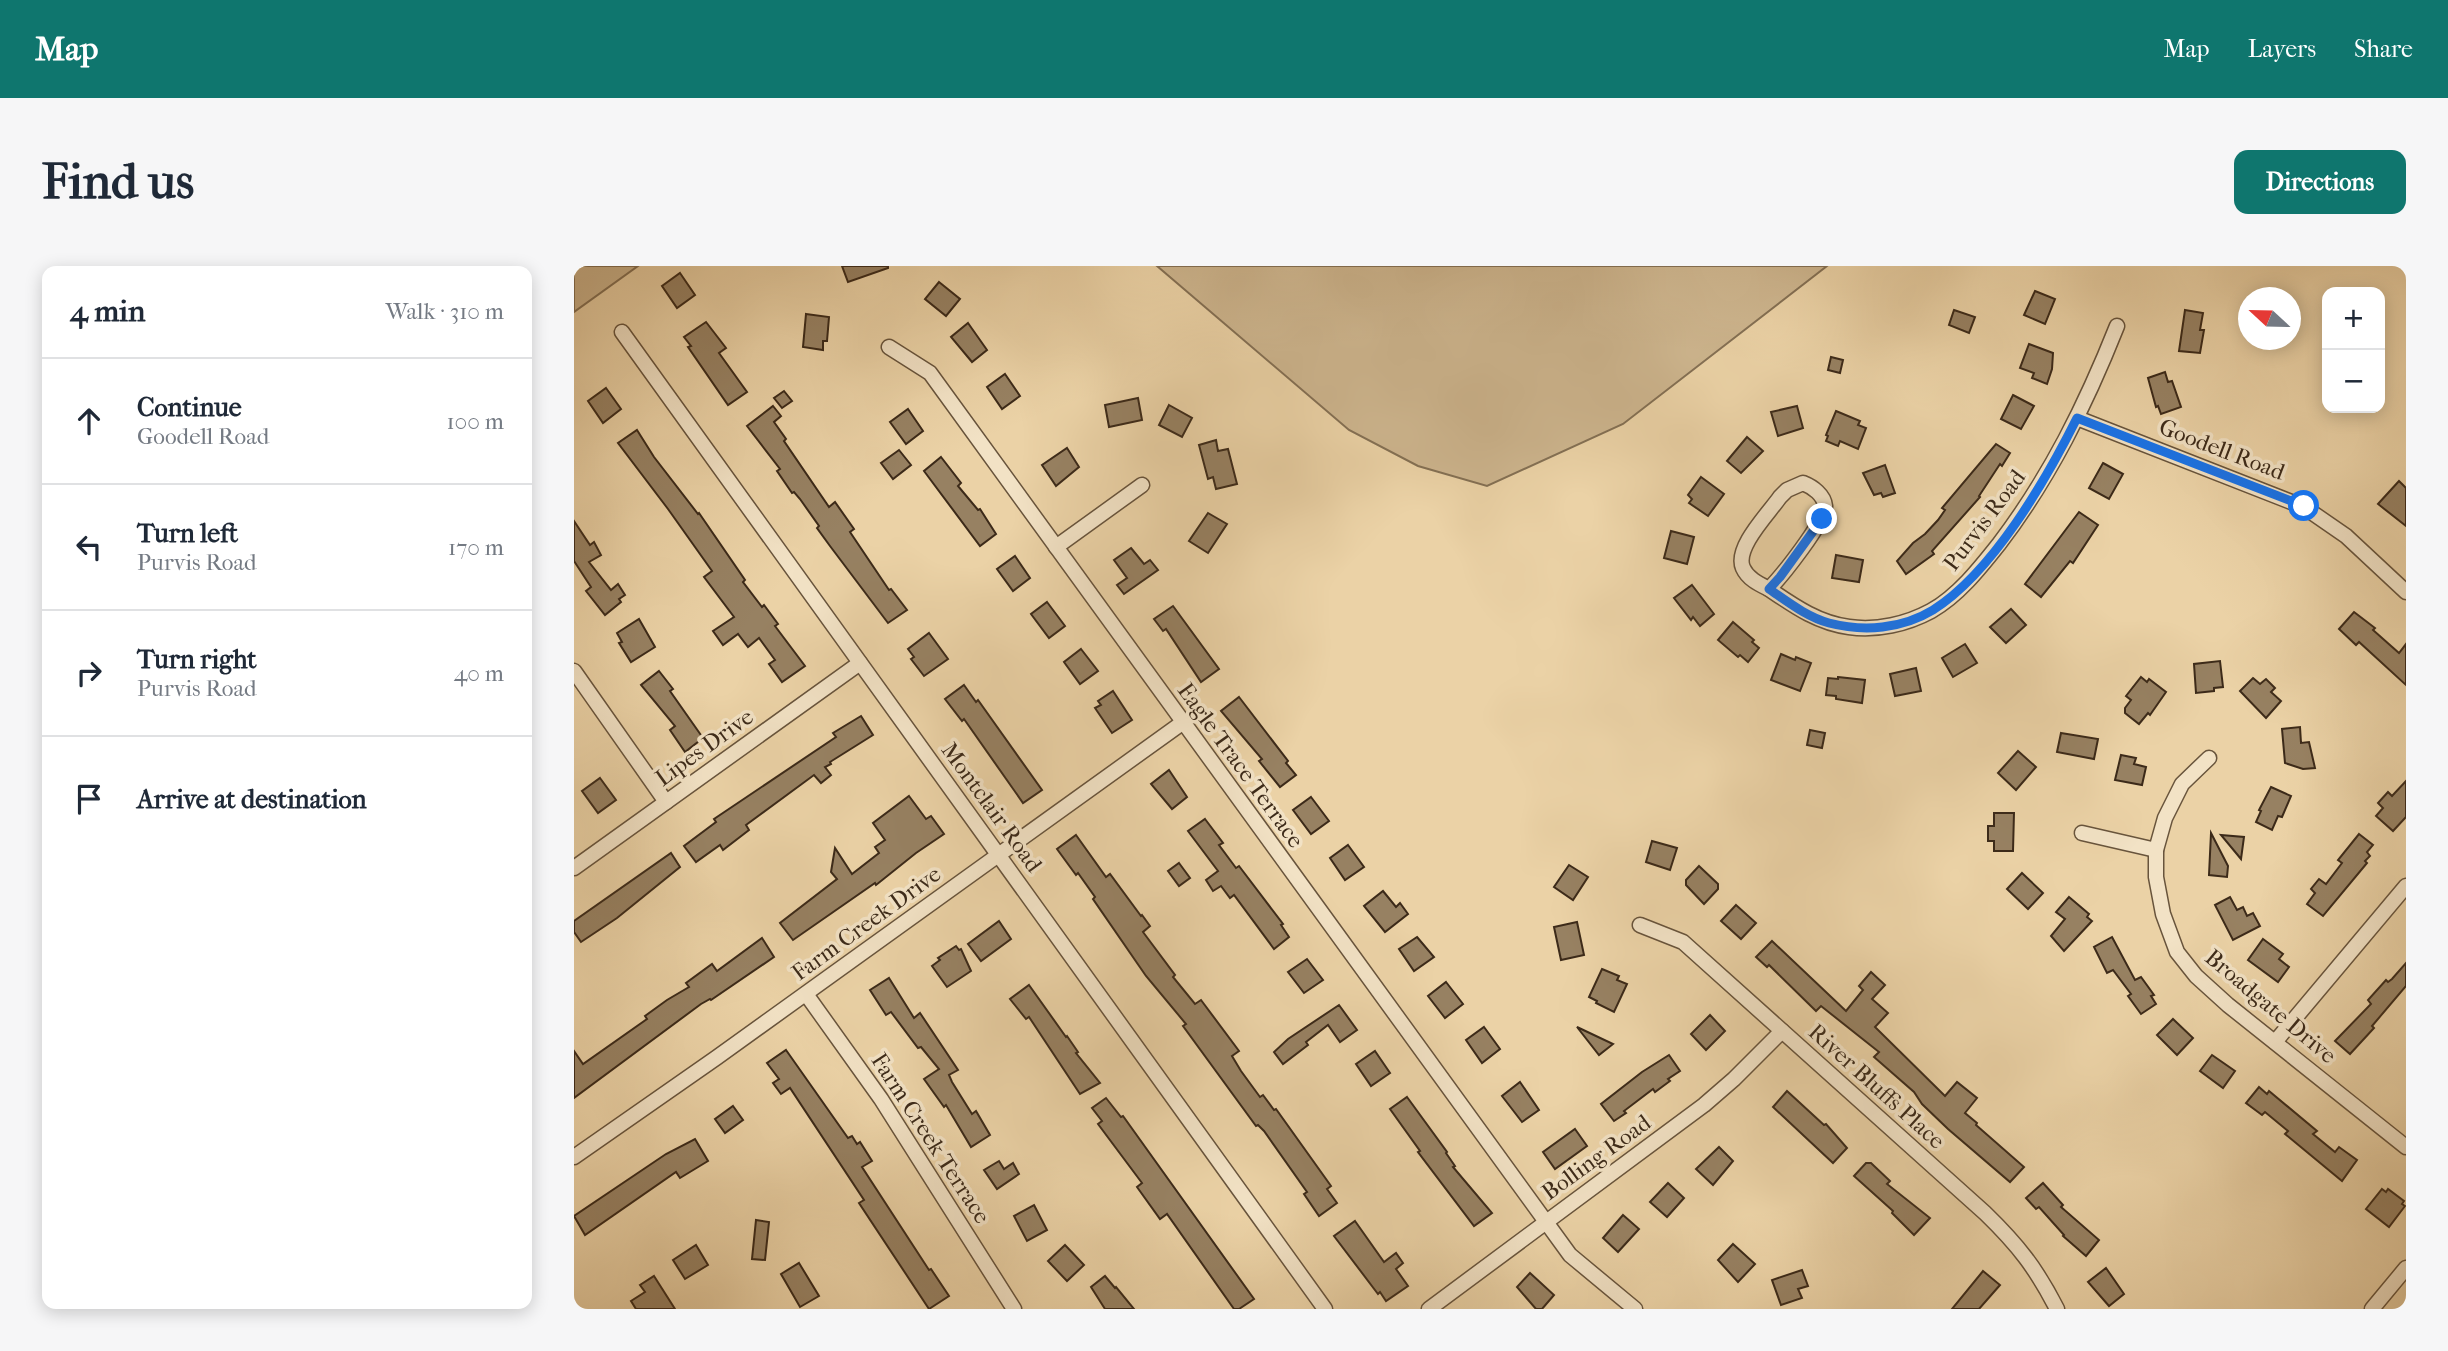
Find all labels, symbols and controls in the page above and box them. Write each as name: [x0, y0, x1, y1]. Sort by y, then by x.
text: Map: [35, 30, 98, 69]
text: Map: [2164, 35, 2210, 63]
text: Layers: [2248, 35, 2316, 63]
text: Share: [2354, 35, 2413, 63]
button: Directions: [2234, 150, 2406, 214]
text: Find us: [42, 153, 194, 211]
north arrow: [2238, 287, 2301, 350]
map controls: [2322, 287, 2385, 413]
button: +: [2322, 287, 2385, 350]
text: 4 min: [70, 294, 145, 329]
text: Walk · 310 m: [385, 298, 504, 325]
button: −: [2322, 350, 2385, 413]
text: Continue: [137, 392, 242, 423]
icon: ahead: [70, 402, 108, 440]
text: 100 m: [446, 408, 504, 435]
street label: Goodell Road: [2155, 413, 2289, 486]
text: Goodell Road: [137, 423, 269, 450]
street label: Purvis Road: [1938, 464, 2031, 576]
route start: [2288, 490, 2319, 521]
route end: [1806, 503, 1837, 534]
text: Turn left: [137, 518, 238, 549]
icon: left: [70, 528, 108, 566]
text: 170 m: [448, 534, 504, 561]
text: Purvis Road: [137, 549, 257, 576]
text: Turn right: [137, 644, 257, 675]
icon: right: [70, 654, 108, 692]
text: 40 m: [454, 660, 504, 687]
text: Purvis Road: [137, 675, 257, 702]
street label: Eagle Trace Terrace: [1172, 678, 1309, 853]
street label: Lipes Drive: [650, 703, 758, 792]
street label: Montclair Road: [936, 737, 1048, 878]
icon: arrive: [70, 780, 108, 818]
text: Arrive at destination: [137, 784, 367, 815]
street label: Farm Creek Drive: [787, 860, 946, 986]
street label: Broadgate Drive: [2200, 944, 2342, 1069]
street label: River Bluffs Place: [1803, 1018, 1950, 1155]
street label: Farm Creek Terrace: [865, 1048, 996, 1229]
street label: Bolling Road: [1537, 1109, 1656, 1206]

